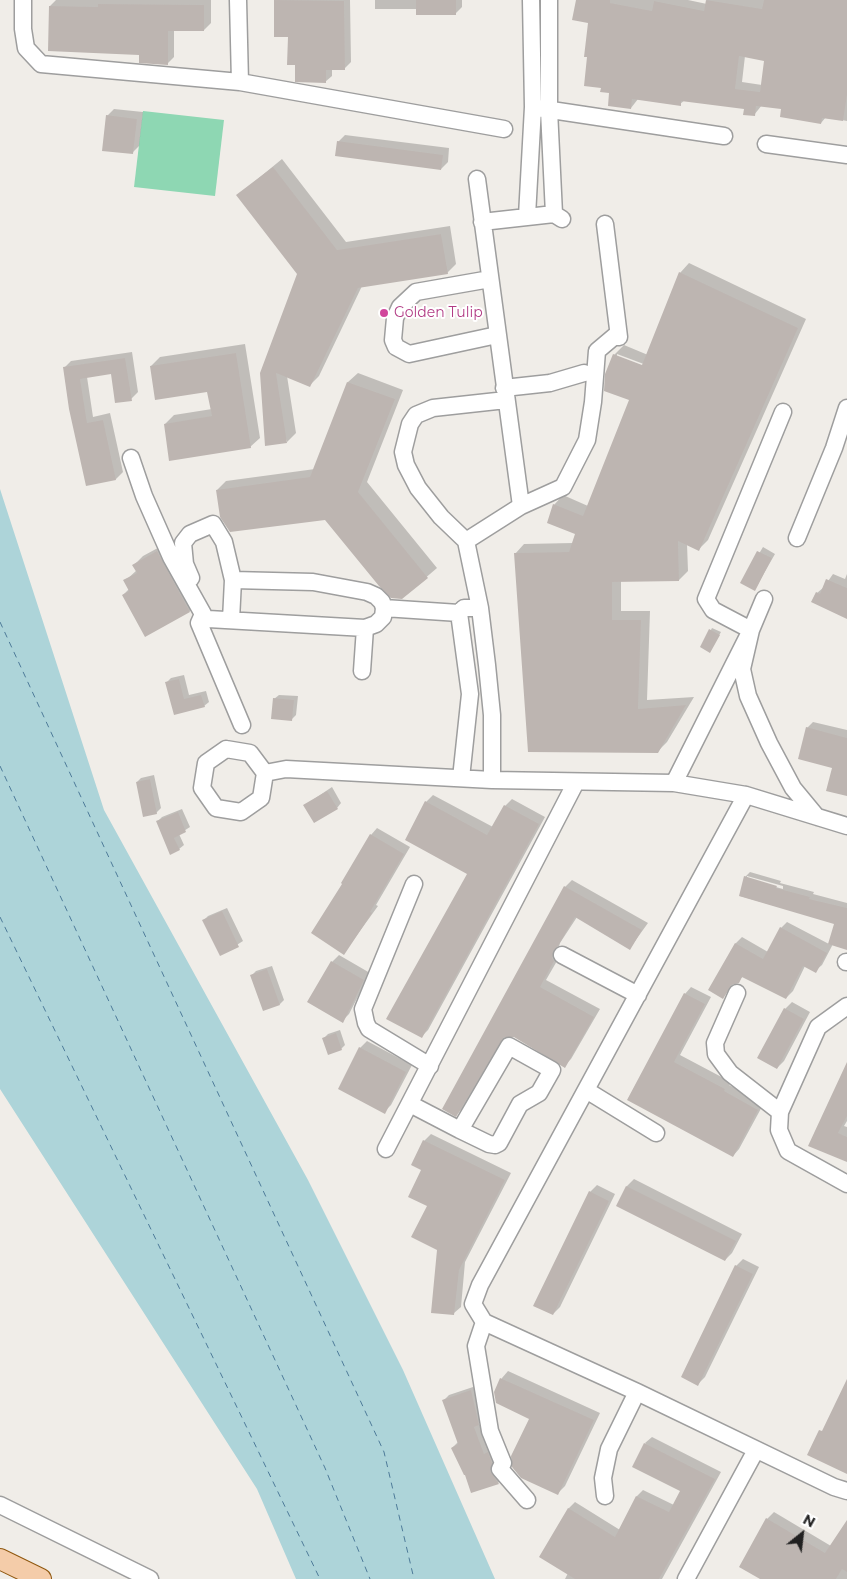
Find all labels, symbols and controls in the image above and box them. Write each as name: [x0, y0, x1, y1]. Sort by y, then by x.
place label: Golden Tulip: [394, 305, 483, 321]
marker: Golden Tulip: [378, 307, 390, 319]
north arrow: [777, 1509, 827, 1559]
text: N: [800, 1510, 819, 1531]

